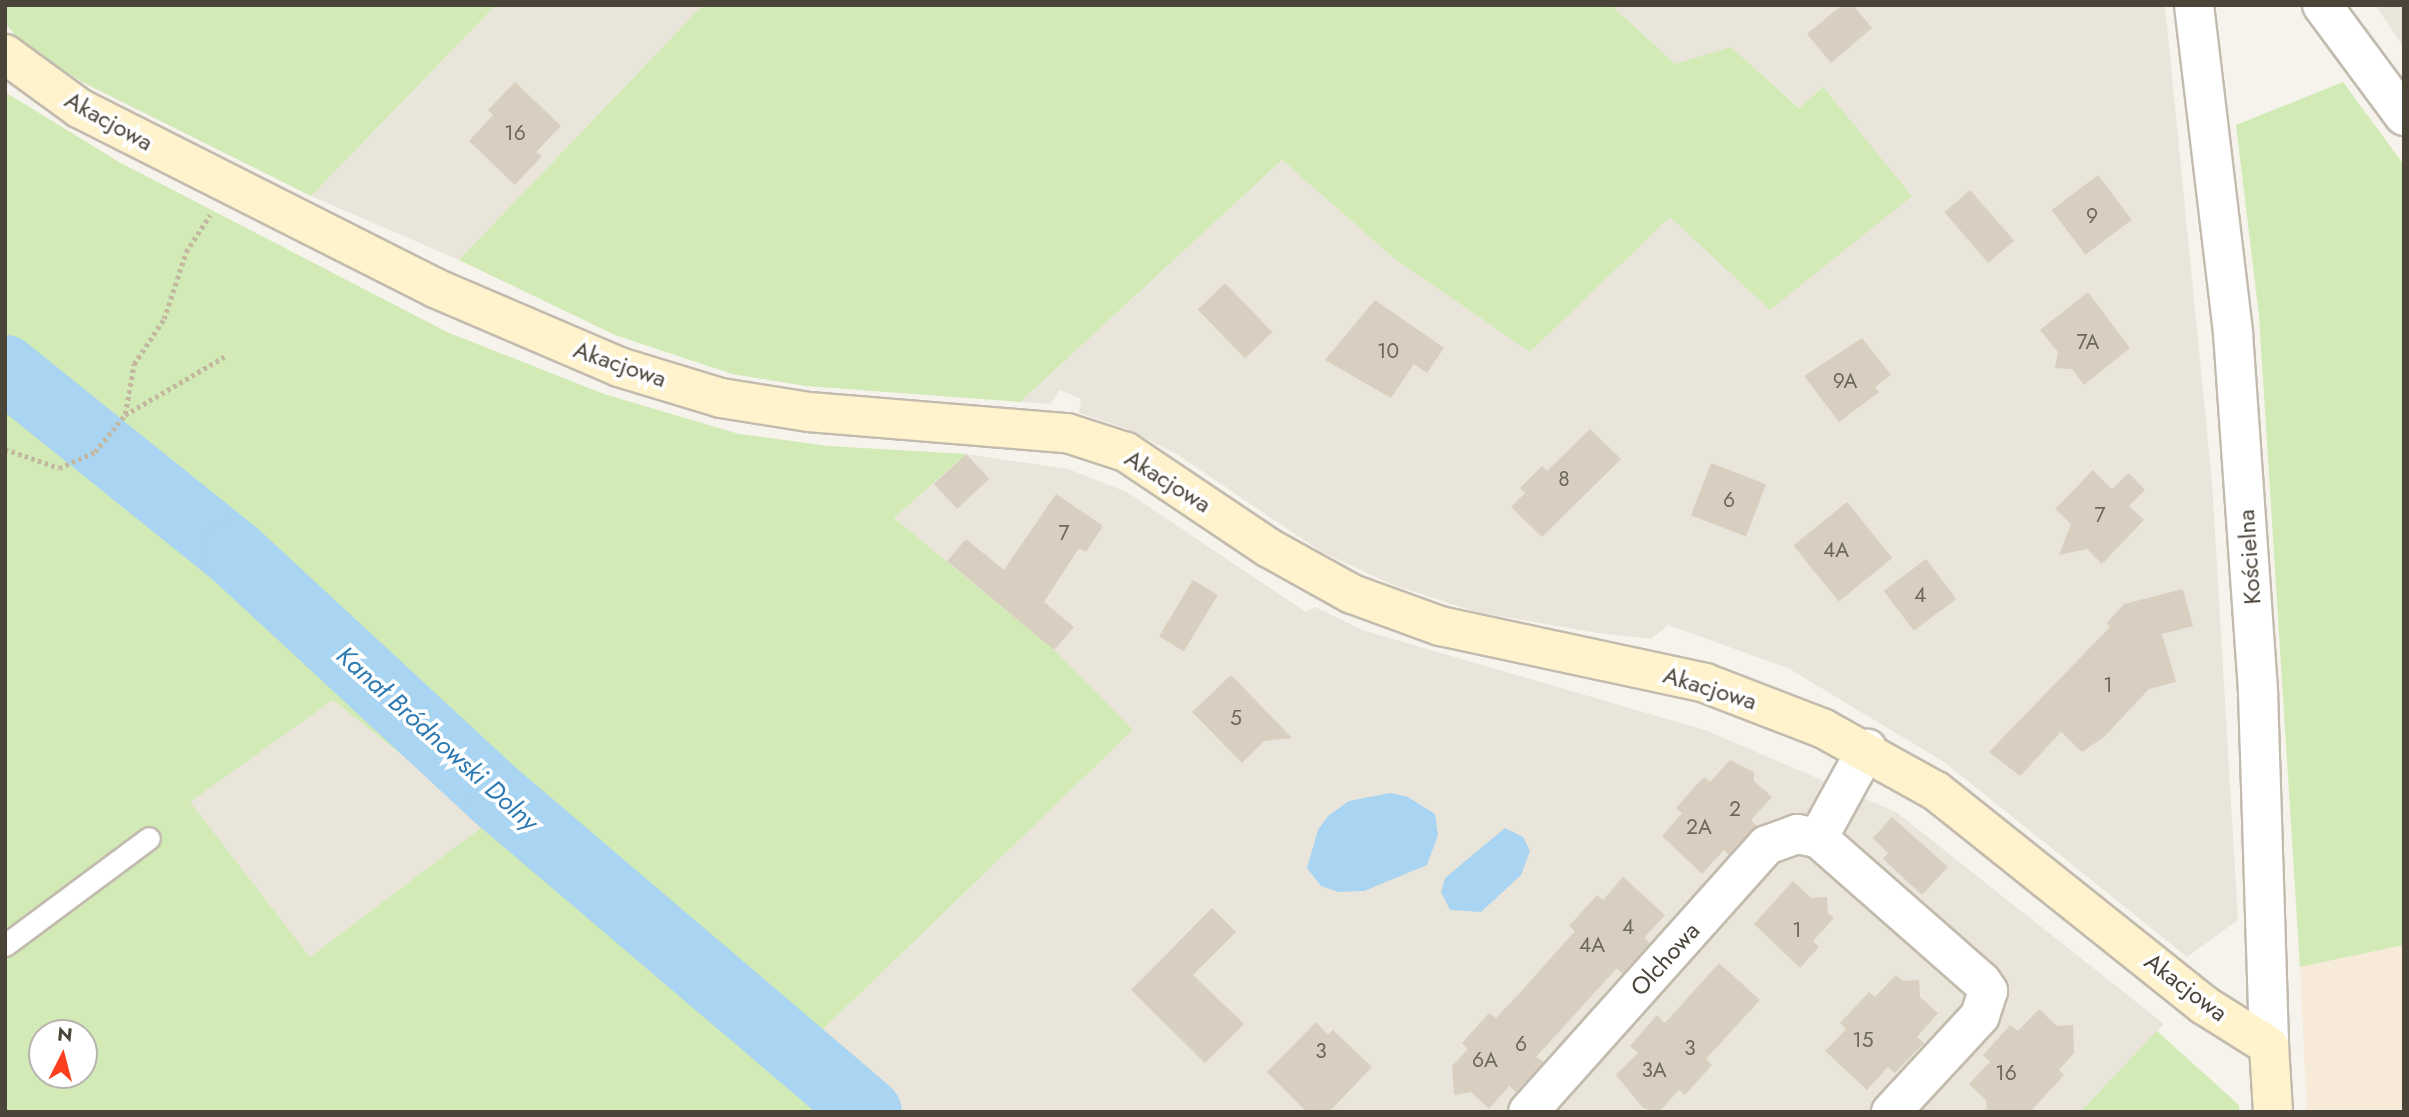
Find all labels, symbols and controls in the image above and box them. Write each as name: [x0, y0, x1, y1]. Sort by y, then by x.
street label: Akacjowa: [60, 85, 158, 157]
house number: 16: [504, 120, 526, 146]
house number: 9: [2086, 203, 2098, 229]
house number: 7A: [2077, 329, 2099, 355]
street label: Akacjowa: [570, 335, 670, 393]
house number: 10: [1377, 338, 1399, 364]
house number: 9A: [1833, 368, 1857, 394]
street label: Akacjowa: [1120, 443, 1216, 519]
house number: 8: [1558, 466, 1570, 492]
house number: 6: [1723, 487, 1735, 513]
house number: 7: [2094, 502, 2106, 528]
street label: Kościelna: [2231, 508, 2267, 606]
house number: 7: [1058, 520, 1070, 546]
house number: 4A: [1823, 537, 1849, 563]
house number: 4: [1914, 582, 1926, 608]
water label: Kanał Bródnowski Dolny: [330, 640, 544, 838]
street label: Akacjowa: [1660, 660, 1760, 716]
house number: 1: [2103, 672, 2113, 698]
house number: 5: [1230, 705, 1242, 731]
house number: 2: [1729, 796, 1741, 822]
house number: 2A: [1686, 814, 1712, 840]
house number: 4: [1622, 914, 1634, 940]
street label: Olchowa: [1624, 916, 1706, 1002]
house number: 1: [1792, 917, 1802, 943]
house number: 4A: [1579, 932, 1605, 958]
street label: Akacjowa: [2139, 947, 2233, 1027]
north arrow: [28, 1019, 98, 1089]
text: N: [56, 1020, 74, 1049]
house number: 15: [1852, 1027, 1874, 1053]
house number: 6: [1515, 1031, 1527, 1057]
house number: 3: [1684, 1035, 1696, 1061]
house number: 3: [1315, 1038, 1327, 1064]
house number: 6A: [1472, 1047, 1498, 1073]
house number: 3A: [1641, 1057, 1667, 1083]
house number: 16: [1995, 1060, 2017, 1086]

